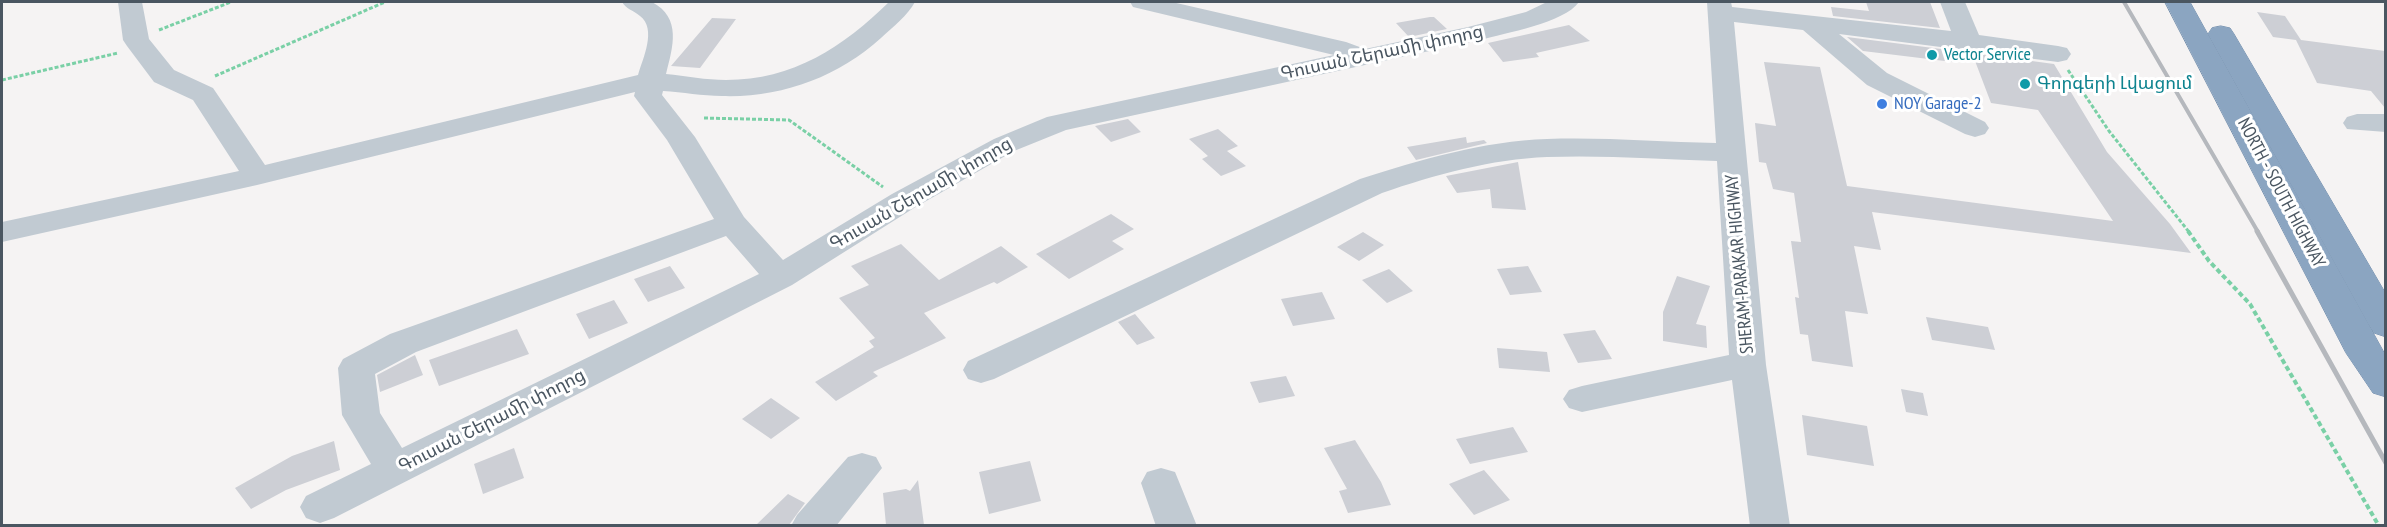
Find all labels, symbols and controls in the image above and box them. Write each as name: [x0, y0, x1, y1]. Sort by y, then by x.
street label: Գուսան Շերամի փողոց: [1279, 21, 1485, 85]
place label: Vector Service: [1944, 44, 2031, 66]
marker: Vector Service: [1925, 48, 1939, 62]
place label: Գորգերի Լվացում: [2037, 73, 2192, 95]
marker: Գորգերի Լվացում: [2018, 77, 2032, 91]
place label: NOY Garage-2: [1894, 93, 1982, 115]
marker: NOY Garage-2: [1875, 97, 1889, 111]
street label: NORTH - SOUTH HIGHWAY: [2232, 115, 2330, 271]
street label: Գուսան Շերամի փողոց: [826, 133, 1016, 255]
street label: SHERAM-PARAKAR HIGHWAY: [1721, 173, 1759, 355]
street label: Գուսան Շերամի փողոց: [395, 364, 589, 478]

